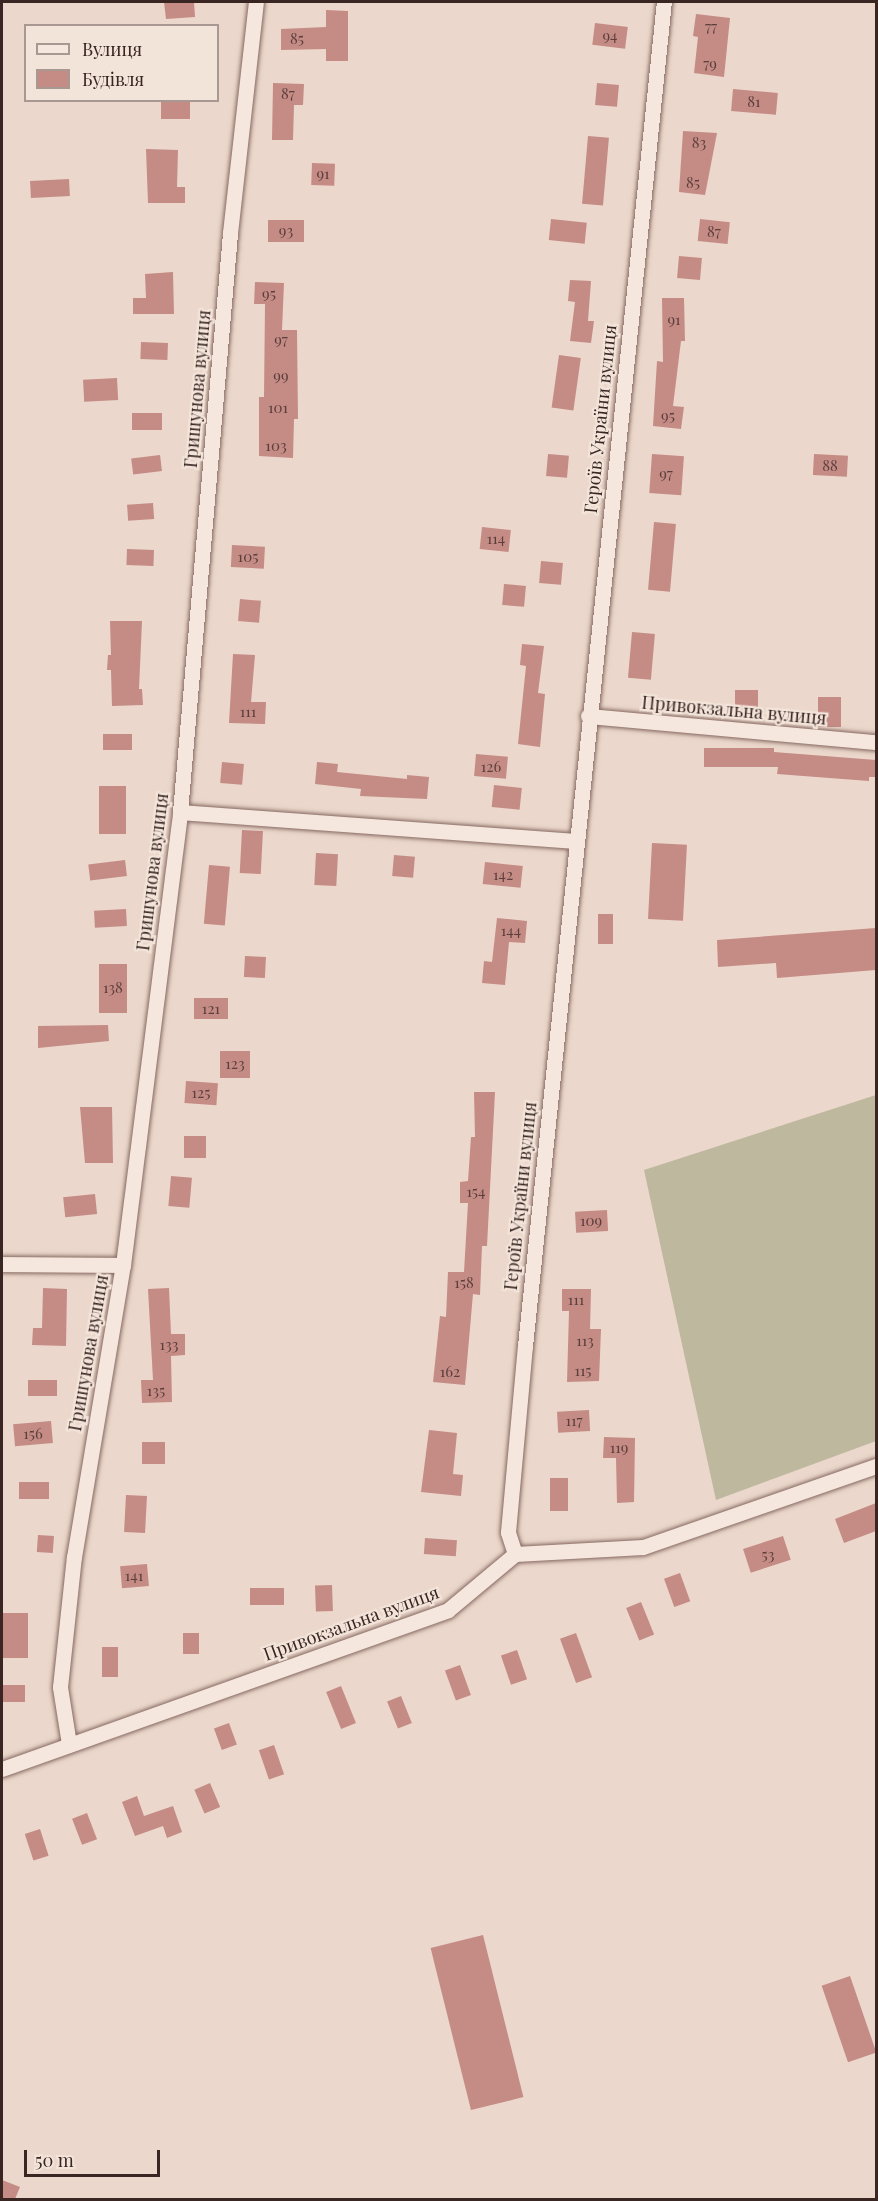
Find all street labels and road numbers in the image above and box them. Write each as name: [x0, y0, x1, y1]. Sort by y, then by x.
street label: Гришунова вулиця: [179, 309, 215, 469]
street label: Героїв України вулиця: [579, 324, 621, 514]
street label: Привокзальна вулиця: [641, 691, 827, 729]
street label: Гришунова вулиця: [132, 792, 172, 952]
street label: Героїв України вулиця: [499, 1101, 541, 1291]
street label: Гришунова вулиця: [64, 1273, 112, 1433]
street label: Привокзальна вулиця: [260, 1581, 442, 1665]

